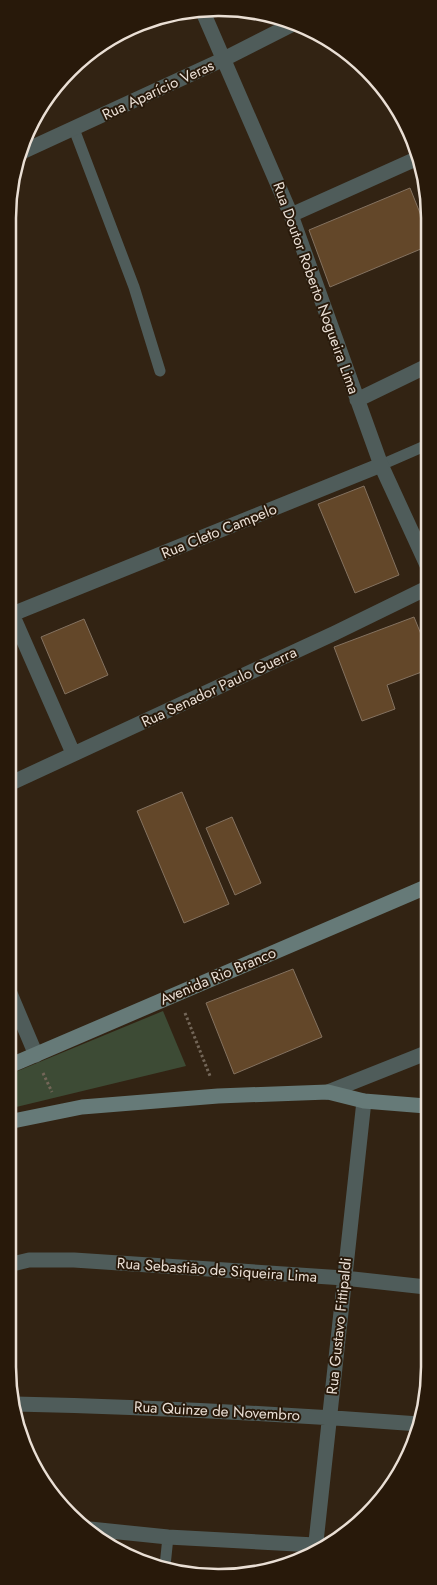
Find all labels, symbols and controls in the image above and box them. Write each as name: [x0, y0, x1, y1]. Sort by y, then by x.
street label: Rua Aparício Veras: [98, 54, 218, 126]
street label: Rua Doutor Roberto Nogueira Lima: [267, 179, 365, 397]
street label: Rua Cleto Campelo: [158, 498, 280, 564]
street label: Rua Senador Paulo Guerra: [138, 641, 300, 733]
street label: Avenida Rio Branco: [157, 942, 279, 1010]
street label: Rua Sebastião de Siqueira Lima: [116, 1252, 318, 1288]
street label: Rua Gustavo Fittipaldi: [321, 1256, 357, 1396]
street label: Rua Quinze de Novembro: [133, 1396, 301, 1426]

